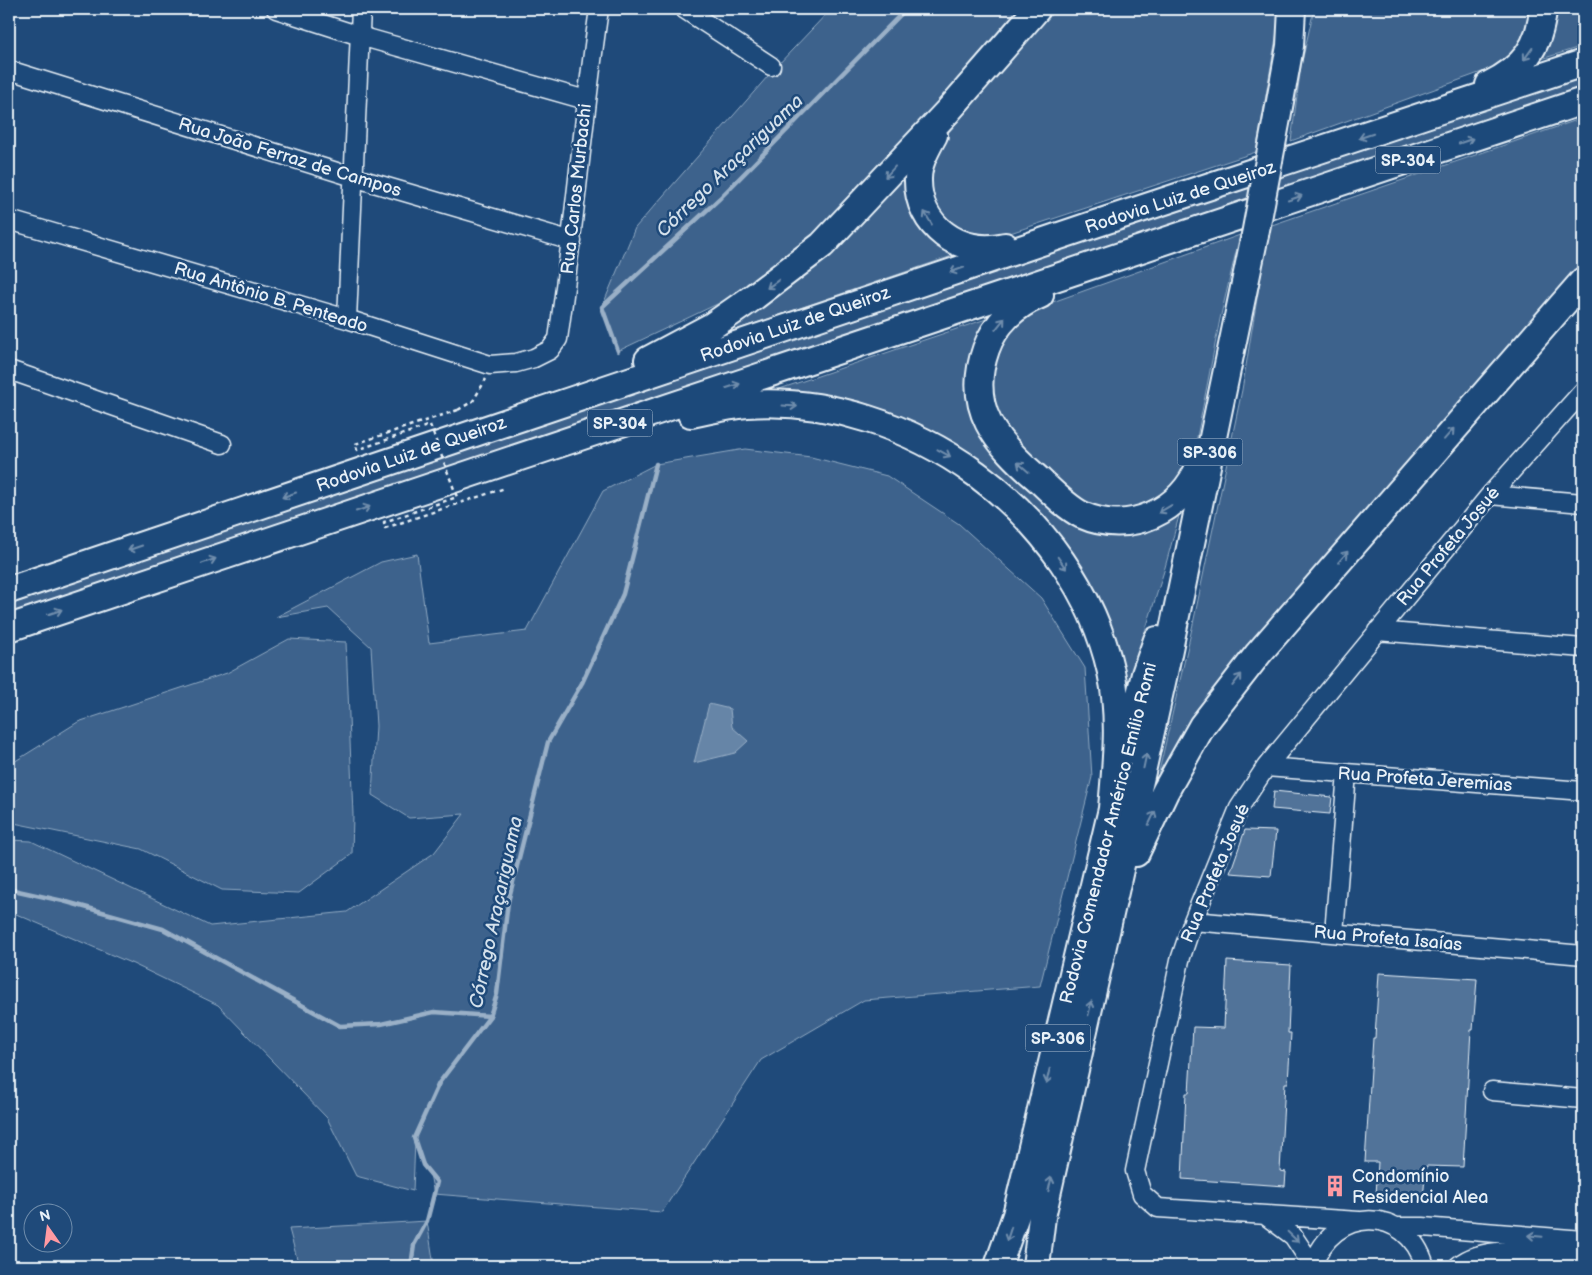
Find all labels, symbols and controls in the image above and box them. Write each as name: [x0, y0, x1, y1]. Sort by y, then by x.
one-way arrow: [1523, 47, 1533, 61]
water label: Córrego Araçariguama: [652, 90, 808, 242]
street label: Rua Carlos Murbachi: [557, 103, 596, 275]
street label: Rua João Ferraz de Campos: [176, 114, 404, 201]
one-way arrow: [1358, 132, 1374, 142]
one-way arrow: [1458, 136, 1473, 145]
road number: SP-304: [1376, 146, 1440, 174]
street label: Rodovia Luiz de Queiroz: [1082, 157, 1278, 238]
one-way arrow: [885, 166, 896, 179]
one-way arrow: [1287, 193, 1303, 203]
one-way arrow: [923, 211, 933, 225]
street label: Rua Antônio B. Penteado: [171, 258, 370, 337]
one-way arrow: [949, 266, 965, 275]
one-way arrow: [767, 278, 780, 289]
street label: Rodovia Luiz de Queiroz: [698, 282, 893, 367]
one-way arrow: [995, 318, 1006, 331]
one-way arrow: [725, 380, 741, 390]
one-way arrow: [782, 401, 798, 410]
road number: SP-304: [588, 409, 652, 436]
street label: Rodovia Luiz de Queiroz: [314, 412, 509, 497]
one-way arrow: [1443, 427, 1455, 440]
road number: SP-306: [1178, 438, 1242, 466]
one-way arrow: [937, 448, 952, 458]
one-way arrow: [1017, 461, 1030, 473]
street label: Rua Profeta Josué: [1392, 482, 1504, 610]
one-way arrow: [281, 491, 297, 500]
one-way arrow: [355, 504, 370, 513]
one-way arrow: [1159, 504, 1173, 514]
one-way arrow: [127, 543, 143, 553]
one-way arrow: [1337, 550, 1348, 563]
one-way arrow: [201, 555, 217, 565]
one-way arrow: [1057, 556, 1067, 570]
one-way arrow: [47, 607, 63, 617]
street label: Rodovia Comendador Américo Emílio Romi: [1056, 660, 1161, 1006]
one-way arrow: [1232, 674, 1243, 687]
one-way arrow: [1141, 753, 1150, 769]
street label: Rua Profeta Jeremias: [1337, 763, 1513, 796]
street label: Rua Profeta Josué: [1177, 800, 1254, 946]
one-way arrow: [1148, 811, 1157, 826]
water label: Córrego Araçariguama: [465, 814, 528, 1010]
street label: Rua Profeta Isaías: [1313, 922, 1463, 955]
one-way arrow: [1086, 1001, 1095, 1017]
road number: SP-306: [1026, 1024, 1090, 1052]
one-way arrow: [1043, 1068, 1052, 1084]
place label: Condomínio Residencial Alea: [1352, 1166, 1488, 1208]
building icon: Condomínio Residencial Alea: [1322, 1173, 1348, 1199]
one-way arrow: [1046, 1176, 1055, 1192]
north arrow: [22, 1202, 72, 1252]
text: N: [38, 1206, 52, 1225]
one-way arrow: [1004, 1226, 1013, 1241]
one-way arrow: [1286, 1231, 1299, 1243]
one-way arrow: [1527, 1231, 1543, 1241]

